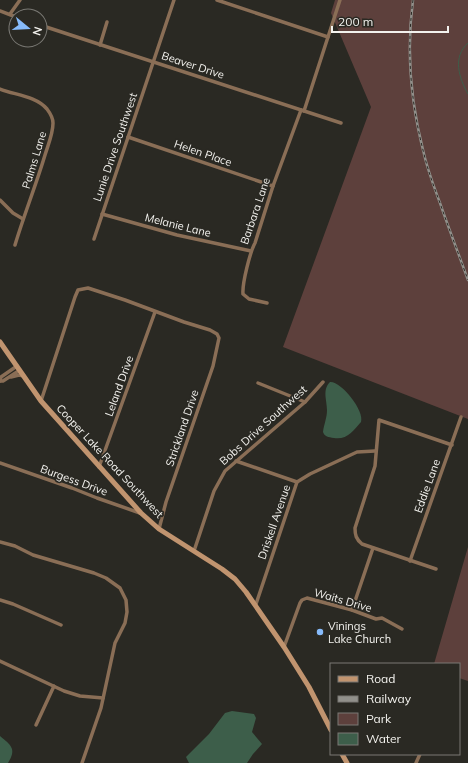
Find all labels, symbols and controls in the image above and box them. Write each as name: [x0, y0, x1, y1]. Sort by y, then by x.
north arrow: [8, 8, 48, 48]
scale bar: [332, 8, 448, 34]
text: 200 m: [338, 14, 373, 29]
text: N: [30, 25, 45, 37]
street label: Beaver Drive: [160, 48, 226, 82]
street label: Lunie Drive Southwest: [90, 91, 140, 203]
street label: Palms Lane: [19, 130, 49, 190]
street label: Helen Place: [172, 137, 234, 169]
street label: Barbara Lane: [237, 176, 273, 246]
street label: Melanie Lane: [144, 210, 212, 240]
street label: Leland Drive: [102, 354, 136, 418]
street label: Bobs Drive Southwest: [216, 382, 310, 468]
street label: Strickland Drive: [162, 388, 202, 468]
street label: Cooper Lake Road Southwest: [54, 401, 167, 521]
street label: Eddie Lane: [411, 457, 443, 515]
street label: Burgess Drive: [38, 461, 110, 499]
street label: Driskell Avenue: [255, 483, 293, 561]
street label: Waits Drive: [312, 585, 374, 615]
place label: Vinings Lake Church: [328, 619, 391, 646]
marker: Vinings Lake Church: [315, 627, 325, 637]
legend: [330, 663, 460, 755]
text: Road: [366, 671, 395, 686]
text: Railway: [366, 691, 412, 706]
text: Park: [366, 711, 392, 726]
text: Water: [366, 731, 402, 746]

